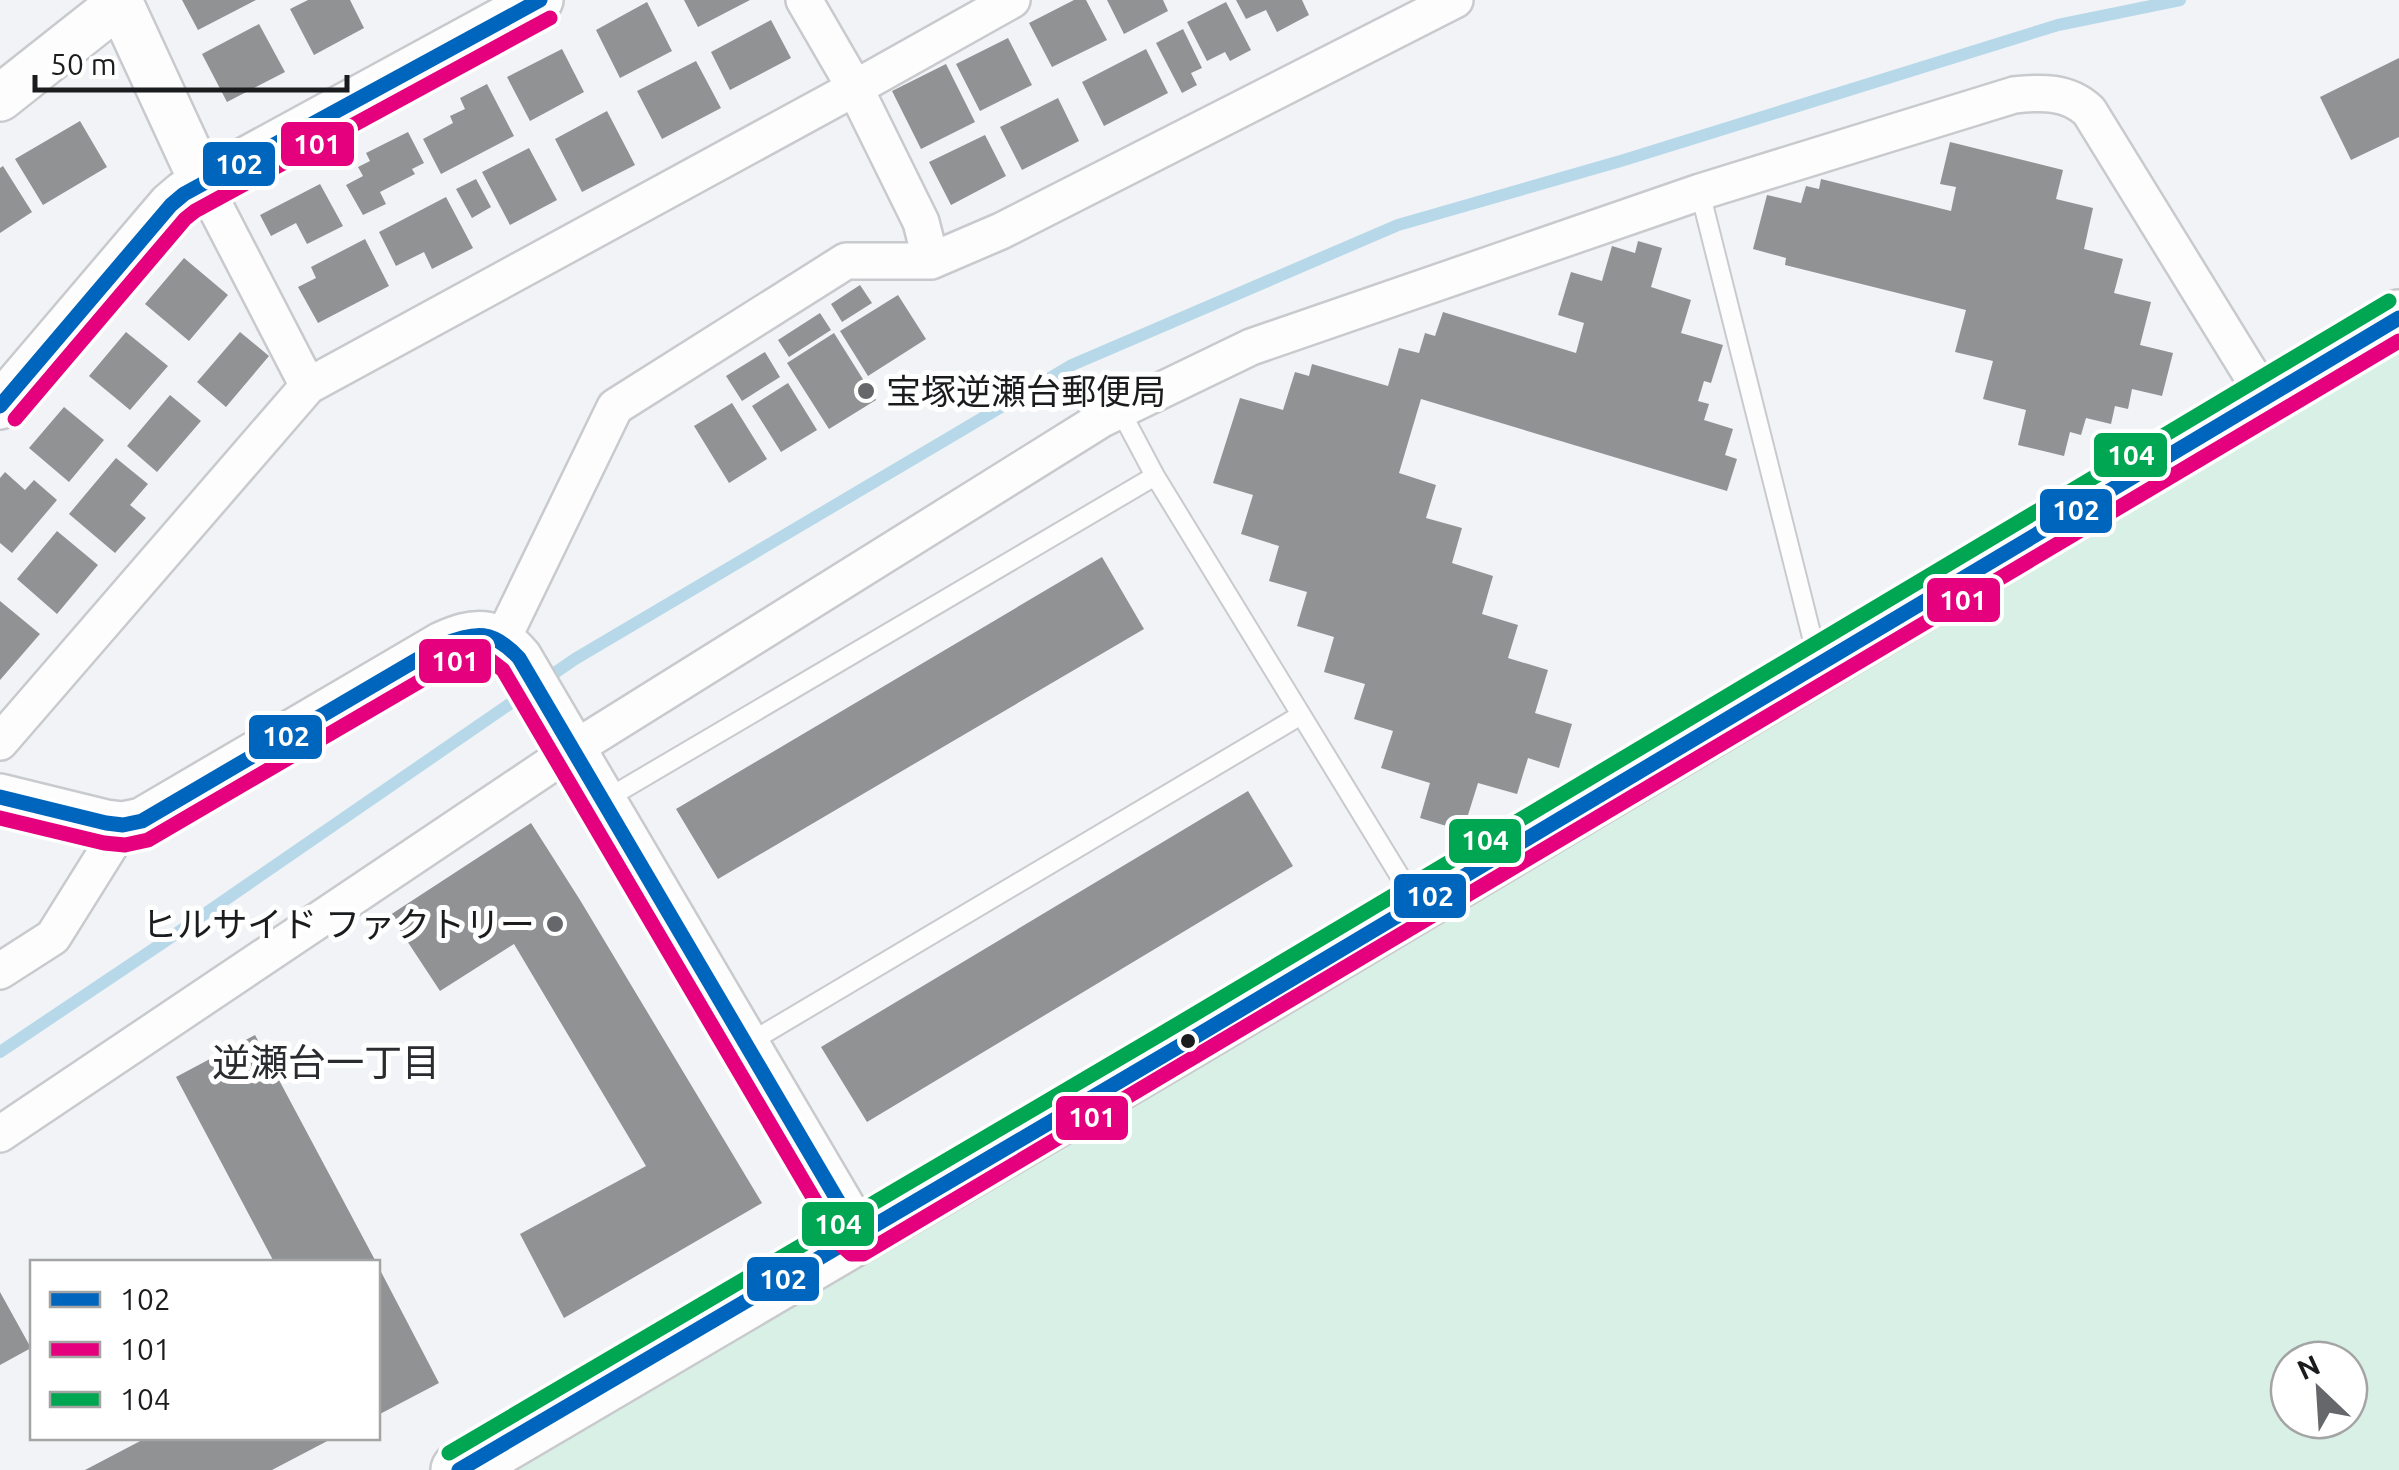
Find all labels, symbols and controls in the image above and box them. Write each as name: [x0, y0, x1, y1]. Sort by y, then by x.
scale bar: [35, 30, 348, 92]
text: 50 m: [50, 47, 117, 81]
line badge: 101: [279, 120, 356, 168]
text: 101: [293, 128, 341, 159]
line badge: 102: [201, 140, 277, 188]
text: 102: [215, 148, 263, 179]
place label: 宝塚逆瀬台郵便局: [886, 371, 1166, 411]
marker: 宝塚逆瀬台郵便局: [855, 380, 877, 402]
line badge: 104: [2092, 431, 2169, 479]
text: 104: [2107, 439, 2155, 470]
line badge: 102: [2038, 487, 2114, 535]
text: 102: [2052, 494, 2100, 525]
line badge: 101: [1925, 576, 2002, 624]
text: 101: [1939, 584, 1987, 615]
line badge: 101: [417, 637, 493, 685]
text: 101: [431, 645, 479, 676]
line badge: 102: [247, 713, 324, 761]
text: 102: [262, 720, 310, 751]
line badge: 104: [1447, 817, 1523, 865]
text: 104: [1461, 824, 1509, 855]
line badge: 102: [1392, 872, 1468, 920]
text: 102: [1406, 880, 1454, 911]
place label: ヒルサイド ファクトリー: [142, 904, 535, 944]
marker: ヒルサイド ファクトリー: [544, 913, 566, 935]
unlabelled marker: [1178, 1031, 1198, 1051]
district label: 逆瀬台一丁目: [212, 1041, 440, 1083]
line badge: 101: [1054, 1094, 1130, 1142]
text: 101: [1068, 1101, 1116, 1132]
line badge: 104: [800, 1200, 876, 1248]
text: 104: [814, 1208, 862, 1239]
line badge: 102: [745, 1255, 821, 1303]
legend: [30, 1260, 380, 1440]
text: 102: [759, 1263, 807, 1294]
text: 102: [120, 1282, 171, 1316]
text: 101: [120, 1332, 171, 1366]
north arrow: [2269, 1340, 2369, 1440]
text: N: [2292, 1348, 2324, 1385]
text: 104: [120, 1382, 171, 1416]

